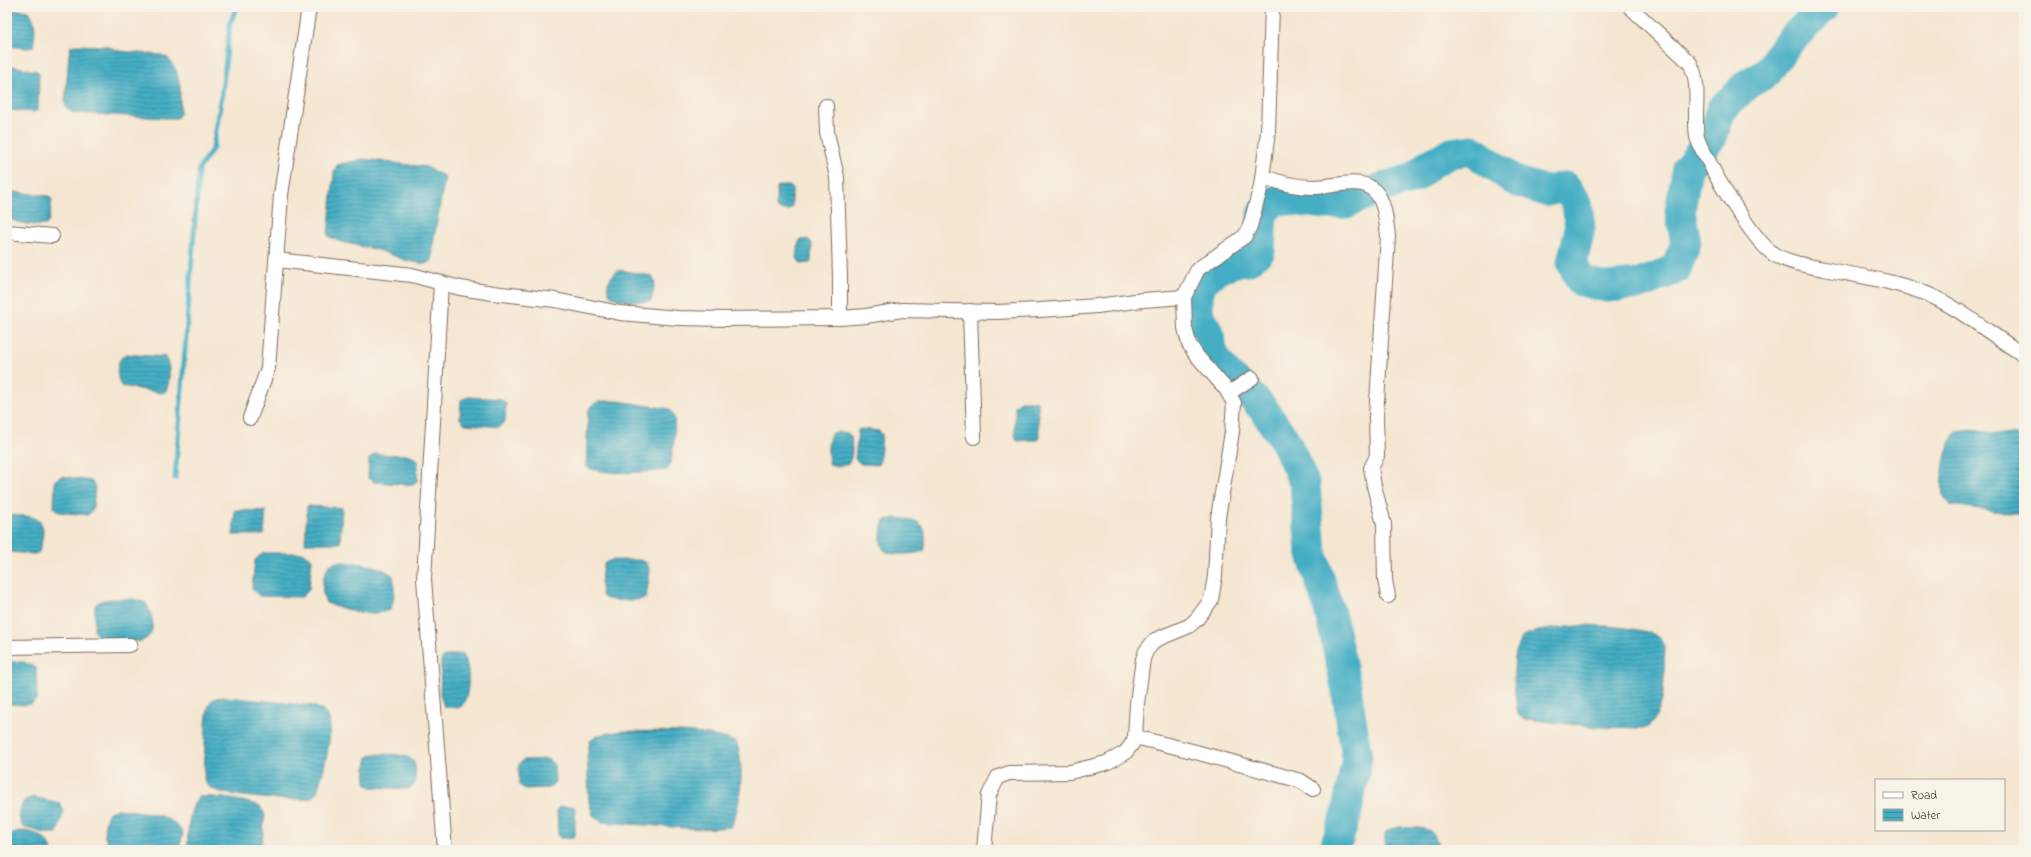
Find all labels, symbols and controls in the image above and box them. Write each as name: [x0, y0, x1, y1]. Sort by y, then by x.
legend: [1875, 779, 2005, 831]
text: Road: [1911, 787, 1937, 805]
text: Water: [1911, 807, 1940, 825]

